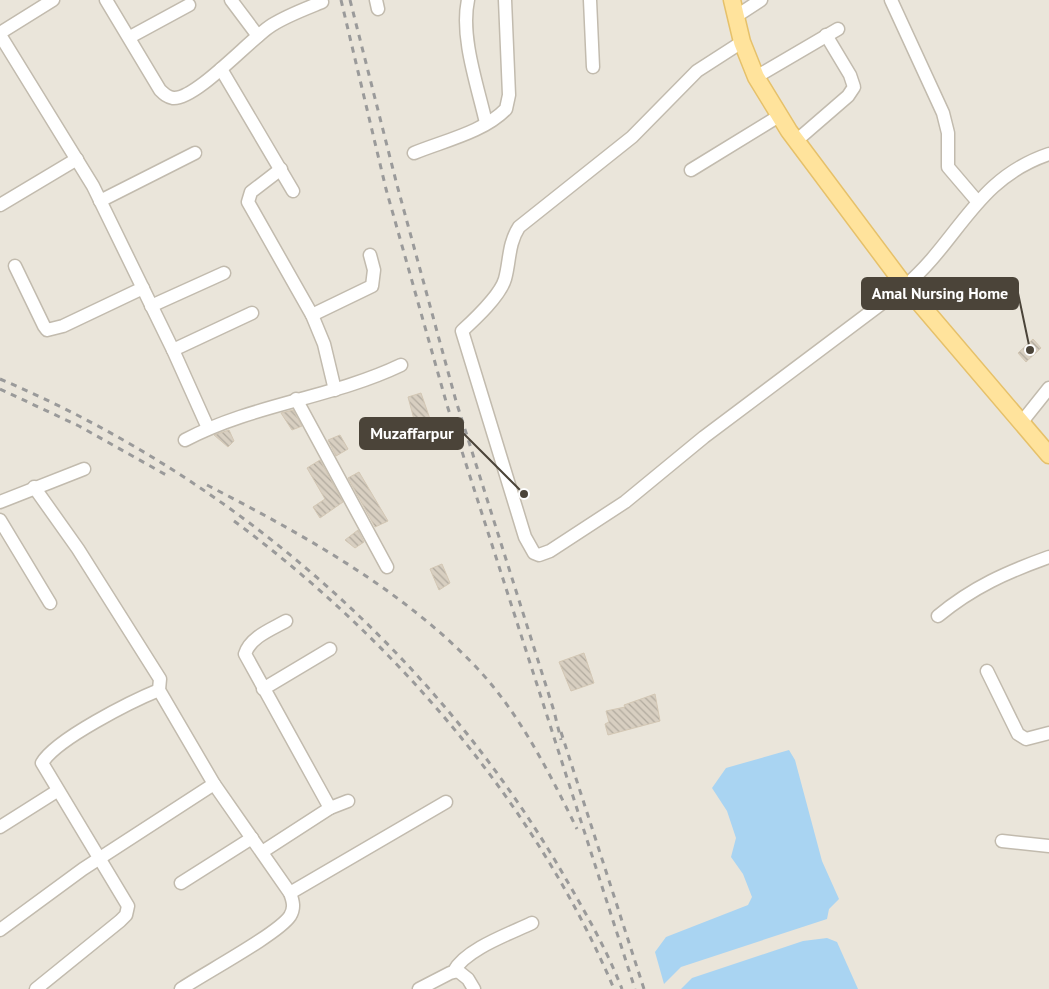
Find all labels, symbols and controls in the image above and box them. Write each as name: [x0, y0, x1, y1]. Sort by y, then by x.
callout: Amal Nursing Home: [862, 278, 1018, 309]
text: Amal Nursing Home: [872, 283, 1008, 303]
callout: Muzaffarpur: [360, 418, 463, 449]
text: Muzaffarpur: [370, 423, 454, 443]

